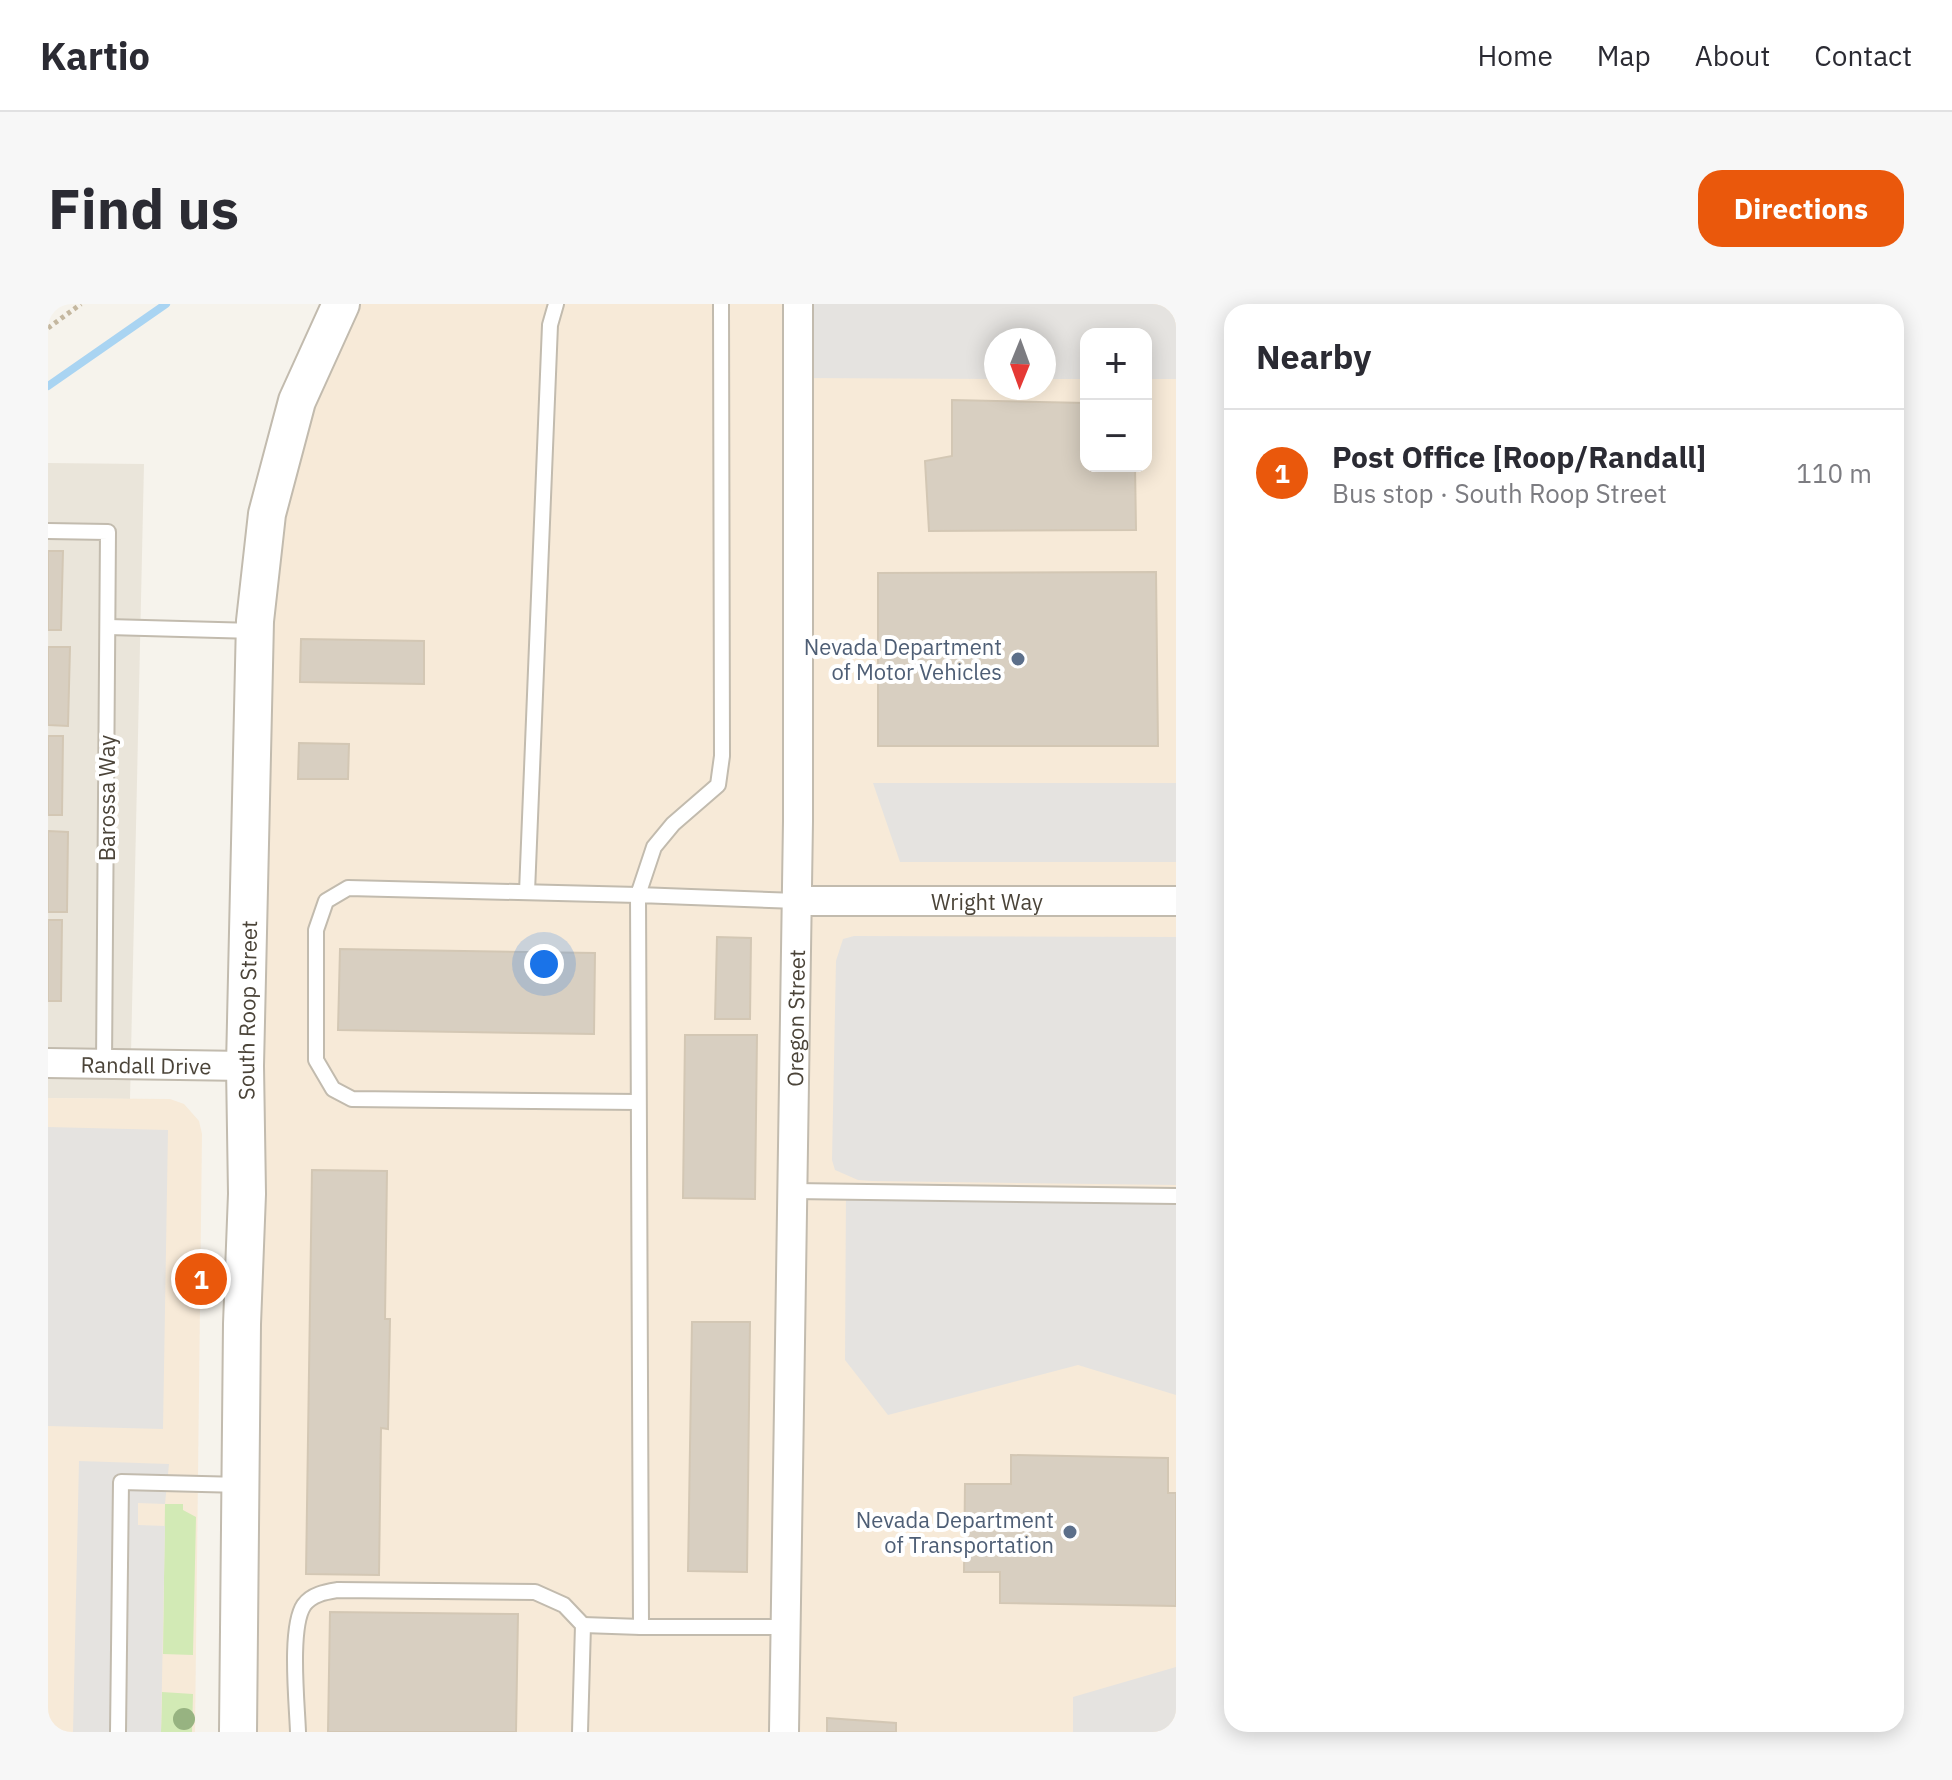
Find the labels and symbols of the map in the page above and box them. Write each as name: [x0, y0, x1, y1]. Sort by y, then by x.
north arrow: [984, 328, 1056, 400]
place label: Nevada Department of Motor Vehicles: [804, 632, 1002, 686]
marker: Nevada Department of Motor Vehicles: [1009, 650, 1027, 668]
street label: Barossa Way: [92, 735, 121, 861]
street label: Wright Way: [931, 887, 1043, 916]
street label: South Roop Street: [230, 920, 263, 1100]
your location: [524, 944, 564, 984]
street label: Oregon Street: [779, 949, 811, 1087]
street label: Randall Drive: [80, 1049, 212, 1080]
pin: 1: [175, 1249, 227, 1309]
place label: Nevada Department of Transportation: [856, 1505, 1054, 1559]
marker: Nevada Department of Transportation: [1061, 1523, 1079, 1541]

